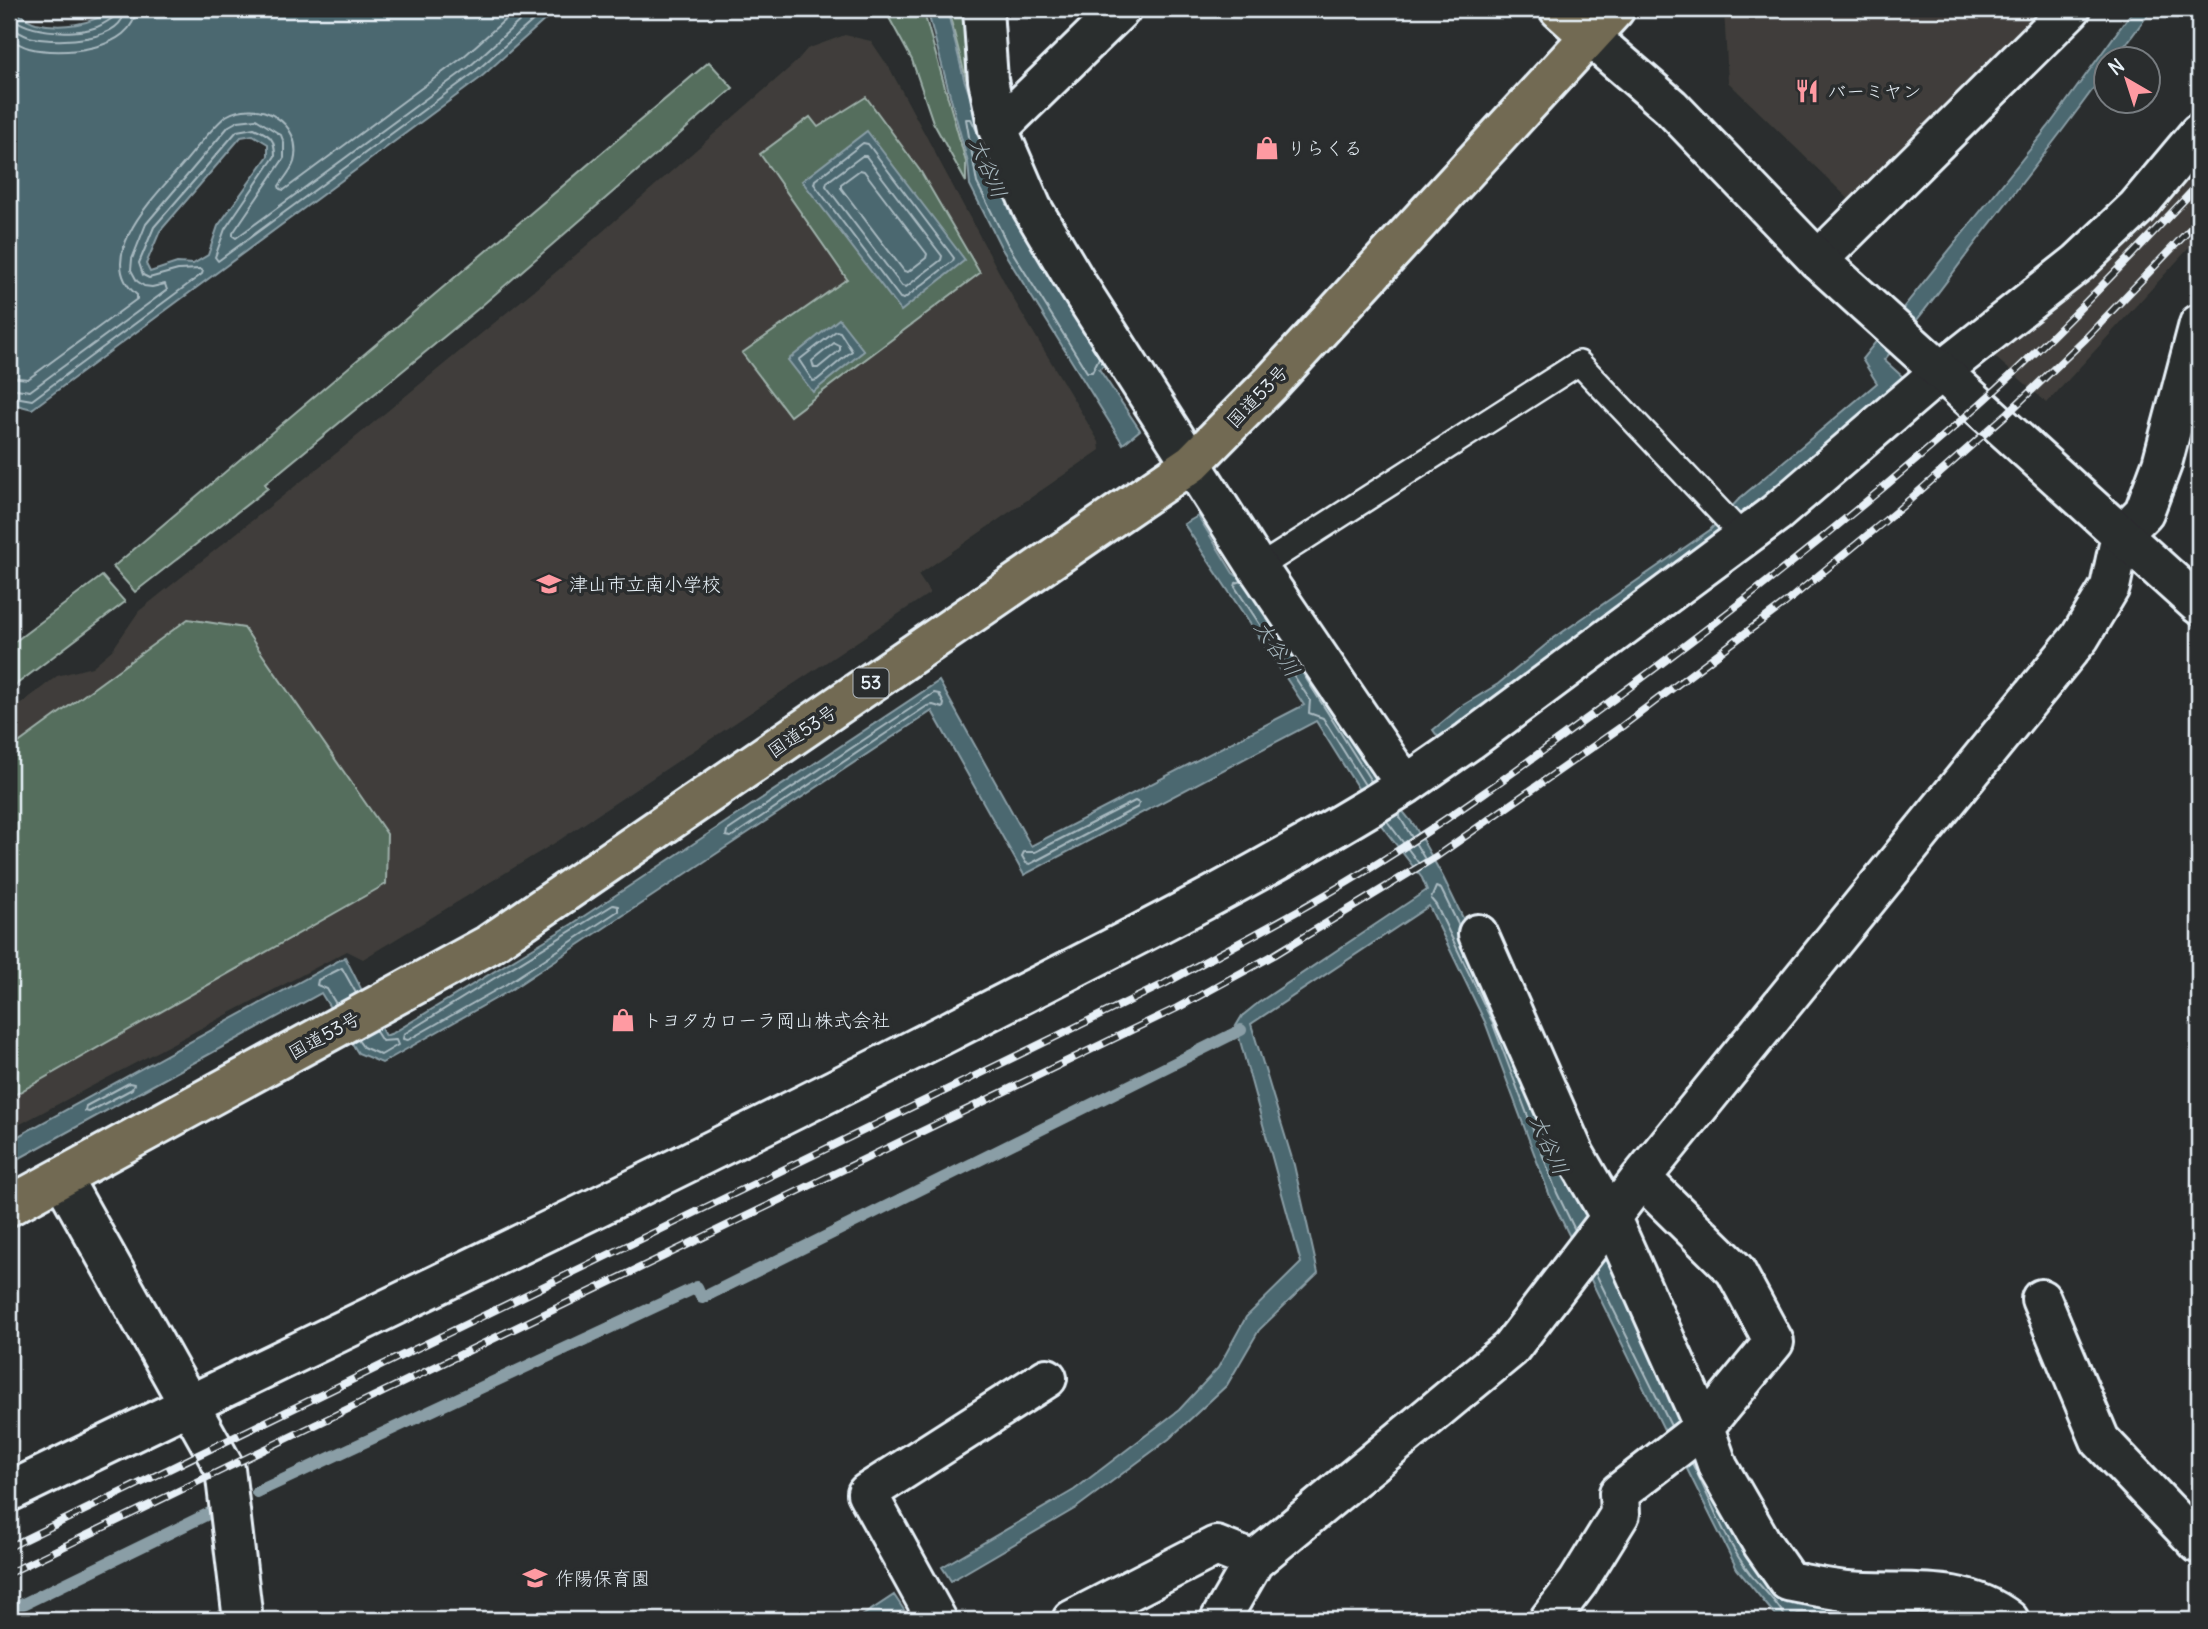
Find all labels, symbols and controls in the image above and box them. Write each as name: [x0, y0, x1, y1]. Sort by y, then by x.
north arrow: [2092, 46, 2162, 116]
text: N: [2104, 53, 2129, 80]
restaurant icon: バーミヤン: [1793, 77, 1821, 105]
place label: バーミヤン: [1827, 79, 1922, 103]
water label: 大谷川: [964, 134, 1013, 202]
shop icon: りらくる: [1253, 134, 1281, 162]
place label: りらくる: [1287, 136, 1363, 160]
street label: 国道53号: [1221, 359, 1293, 433]
school or university icon: 津山市立南小学校: [535, 570, 563, 598]
place label: 津山市立南小学校: [569, 572, 721, 596]
water label: 大谷川: [1249, 615, 1306, 682]
road number: 53: [854, 668, 888, 698]
street label: 国道53号: [763, 699, 841, 763]
street label: 国道53号: [284, 1005, 364, 1065]
shop icon: トヨタカローラ岡山株式会社: [609, 1006, 637, 1034]
place label: トヨタカローラ岡山株式会社: [643, 1008, 890, 1032]
water label: 大谷川: [1524, 1111, 1575, 1179]
school or university icon: 作陽保育園: [521, 1564, 549, 1592]
place label: 作陽保育園: [555, 1566, 650, 1590]

